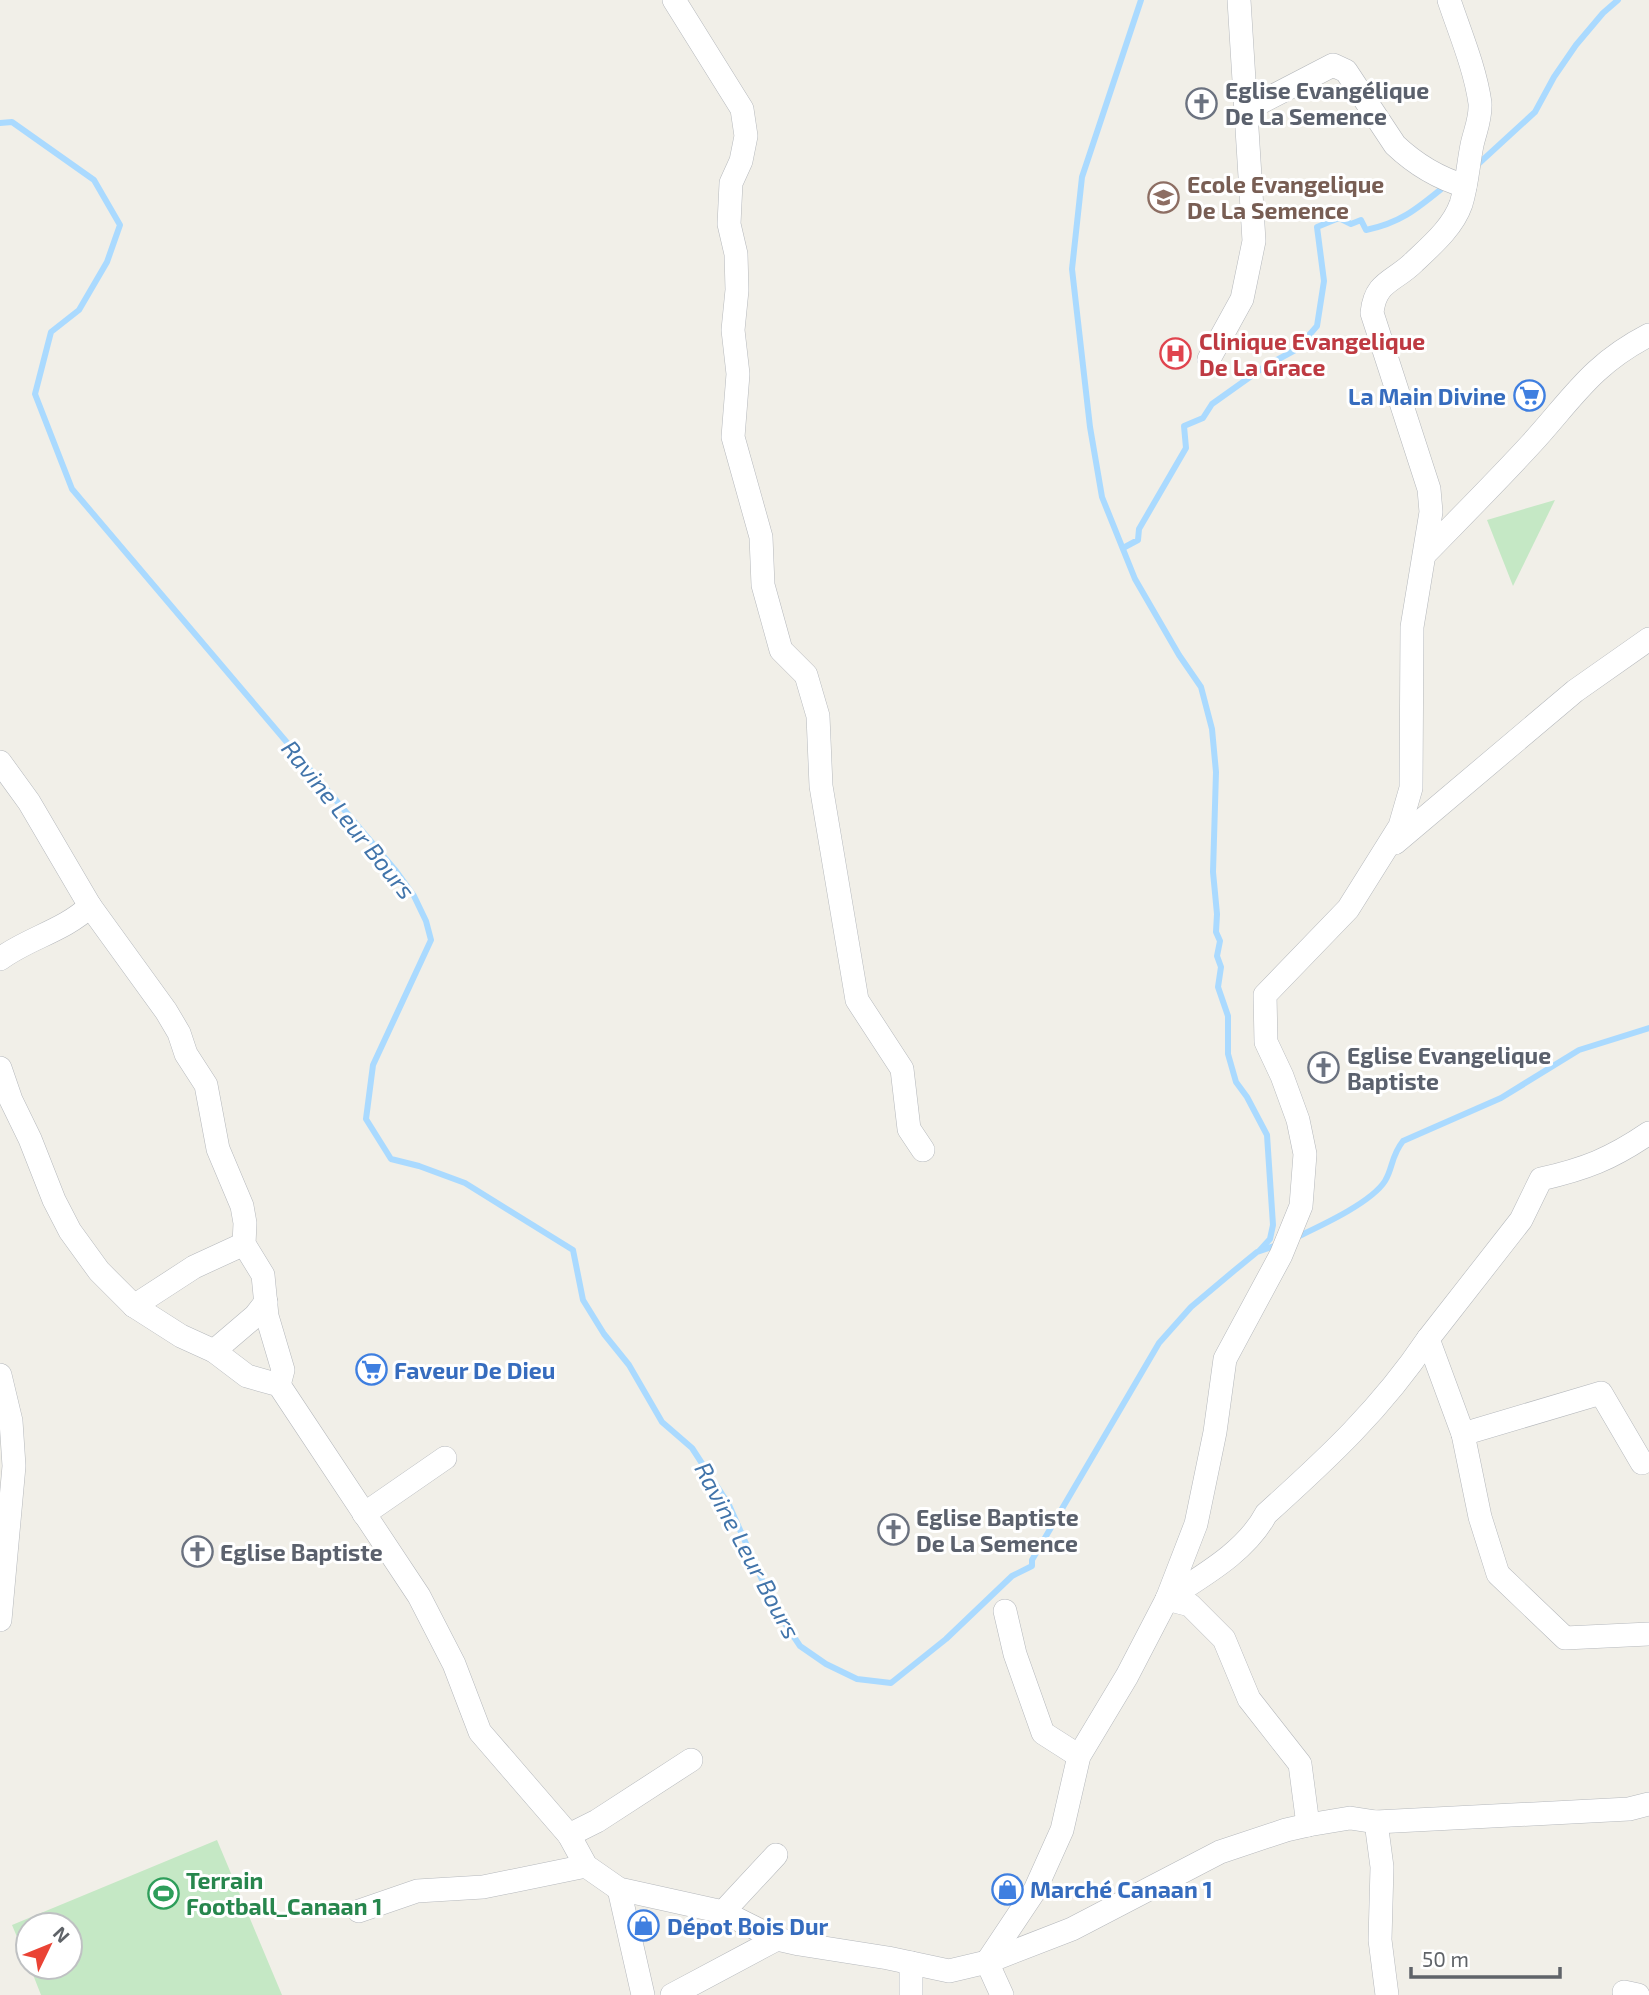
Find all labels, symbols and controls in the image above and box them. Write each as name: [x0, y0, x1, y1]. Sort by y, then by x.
place label: Eglise Evangélique De La Semence: [1225, 76, 1429, 130]
church icon: Eglise Evangélique De La Semence: [1185, 86, 1219, 120]
place label: Ecole Evangelique De La Semence: [1187, 170, 1384, 224]
school or university icon: Ecole Evangelique De La Semence: [1147, 180, 1181, 214]
place label: Clinique Evangelique De La Grace: [1199, 327, 1425, 381]
hospital icon: Clinique Evangelique De La Grace: [1159, 337, 1193, 371]
supermarket icon: La Main Divine: [1512, 379, 1546, 413]
place label: La Main Divine: [1348, 382, 1506, 410]
water label: Ravine Leur Bours: [276, 734, 422, 904]
place label: Eglise Evangelique Baptiste: [1347, 1041, 1551, 1095]
church icon: Eglise Evangelique Baptiste: [1307, 1051, 1341, 1085]
supermarket icon: Faveur De Dieu: [354, 1353, 388, 1387]
place label: Faveur De Dieu: [394, 1356, 555, 1384]
water label: Ravine Leur Bours: [689, 1457, 807, 1643]
place label: Eglise Baptiste De La Semence: [916, 1503, 1079, 1557]
church icon: Eglise Baptiste De La Semence: [876, 1513, 910, 1547]
church icon: Eglise Baptiste: [180, 1535, 214, 1569]
place label: Eglise Baptiste: [220, 1538, 383, 1566]
place label: Terrain Football_Canaan 1: [186, 1866, 382, 1920]
shop icon: Marché Canaan 1: [990, 1872, 1024, 1906]
place label: Marché Canaan 1: [1030, 1875, 1213, 1903]
sports icon: Terrain Football_Canaan 1: [146, 1876, 180, 1910]
shop icon: Dépot Bois Dur: [627, 1909, 661, 1943]
north arrow: [14, 1911, 84, 1981]
place label: Dépot Bois Dur: [667, 1912, 829, 1940]
text: N: [49, 1921, 75, 1947]
scale bar: [1411, 1936, 1560, 1980]
text: 50 m: [1422, 1946, 1469, 1971]

